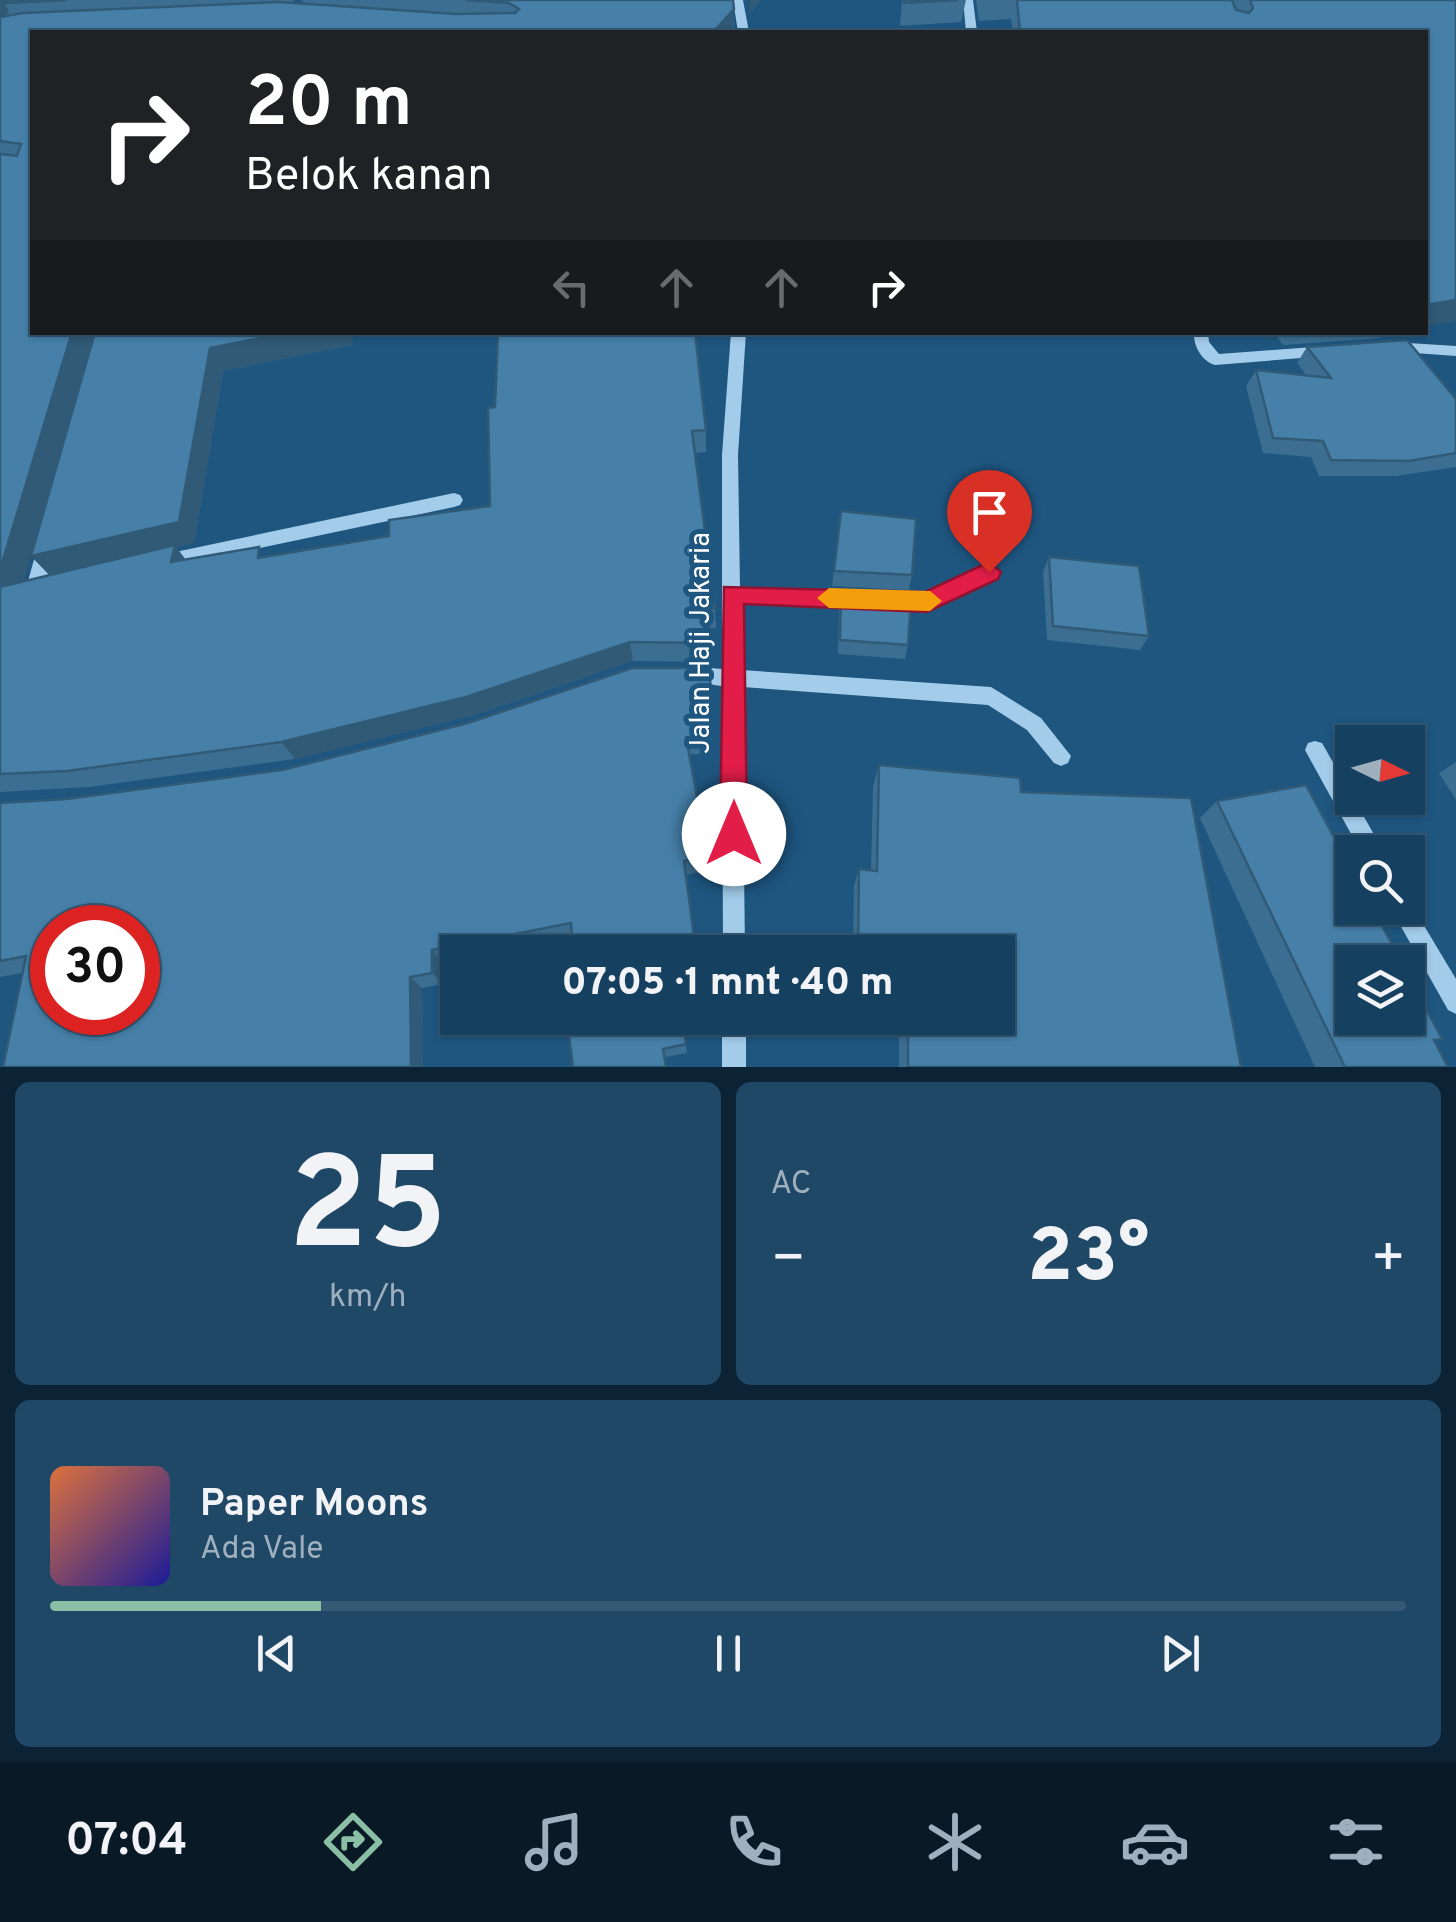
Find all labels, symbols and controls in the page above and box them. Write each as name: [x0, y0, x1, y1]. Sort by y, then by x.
text: 20 m: [245, 62, 413, 151]
icon: right: [80, 70, 210, 200]
text: Belok kanan: [245, 149, 493, 206]
icon: left: [544, 260, 599, 315]
icon: ahead: [649, 260, 704, 315]
icon: ahead: [754, 260, 809, 315]
icon: right: [859, 260, 914, 315]
pin: [947, 470, 1032, 573]
icon: arrive: [962, 485, 1017, 540]
street label: Jalan Haji Jakaria: [684, 532, 720, 754]
north arrow: [1335, 725, 1425, 815]
map controls: [1335, 725, 1425, 1035]
position arrow: [682, 782, 786, 886]
button: search: [1335, 835, 1425, 925]
speed limit sign: 30: [30, 905, 160, 1035]
button: layers: [1335, 945, 1425, 1035]
text: 07:05 · 1 mnt · 40 m: [562, 960, 893, 1009]
text: 25: [288, 1130, 447, 1295]
text: AC: [771, 1165, 812, 1205]
text: 23°: [1027, 1213, 1149, 1308]
text: −: [771, 1226, 806, 1296]
text: +: [1371, 1226, 1406, 1296]
text: km/h: [329, 1278, 407, 1318]
text: Paper Moons: [200, 1481, 429, 1530]
text: Ada Vale: [200, 1530, 324, 1570]
icon: previous: [249, 1626, 304, 1681]
icon: pause: [701, 1626, 756, 1681]
icon: next: [1153, 1626, 1208, 1681]
icon: directions: [318, 1807, 388, 1877]
icon: music: [519, 1807, 589, 1877]
icon: phone: [719, 1807, 789, 1877]
icon: climate: [920, 1807, 990, 1877]
icon: car: [1120, 1807, 1190, 1877]
icon: filters: [1321, 1807, 1391, 1877]
text: 07:04: [65, 1814, 188, 1871]

